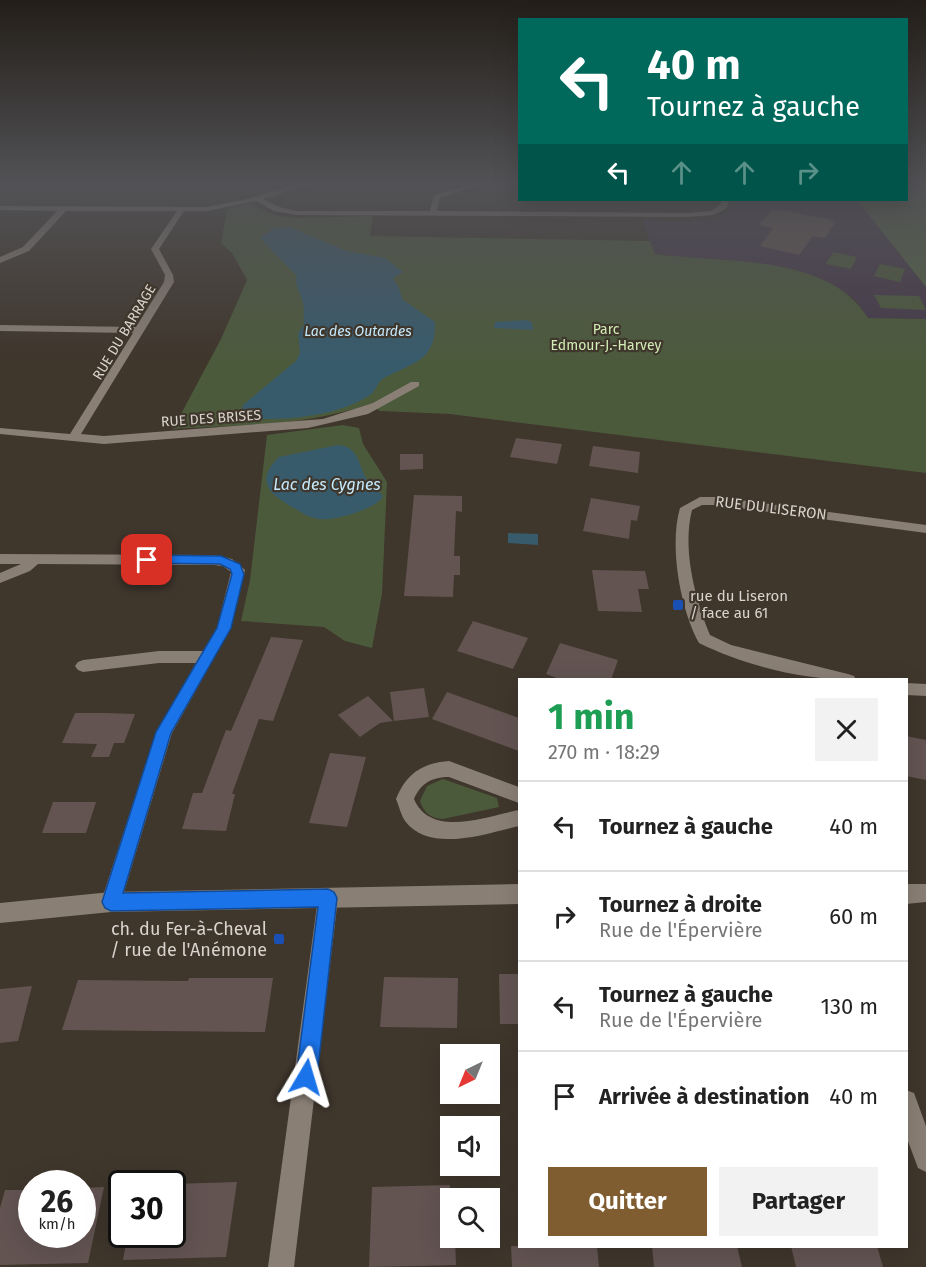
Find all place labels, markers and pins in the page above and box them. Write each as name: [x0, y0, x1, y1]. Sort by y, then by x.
pin: [121, 534, 172, 585]
place label: rue du Liseron / face au 61: [690, 587, 788, 622]
marker: rue du Liseron / face au 61: [671, 598, 685, 612]
place label: ch. du Fer-à-Cheval / rue de l'Anémone: [110, 918, 267, 961]
marker: ch. du Fer-à-Cheval / rue de l'Anémone: [272, 932, 286, 946]

